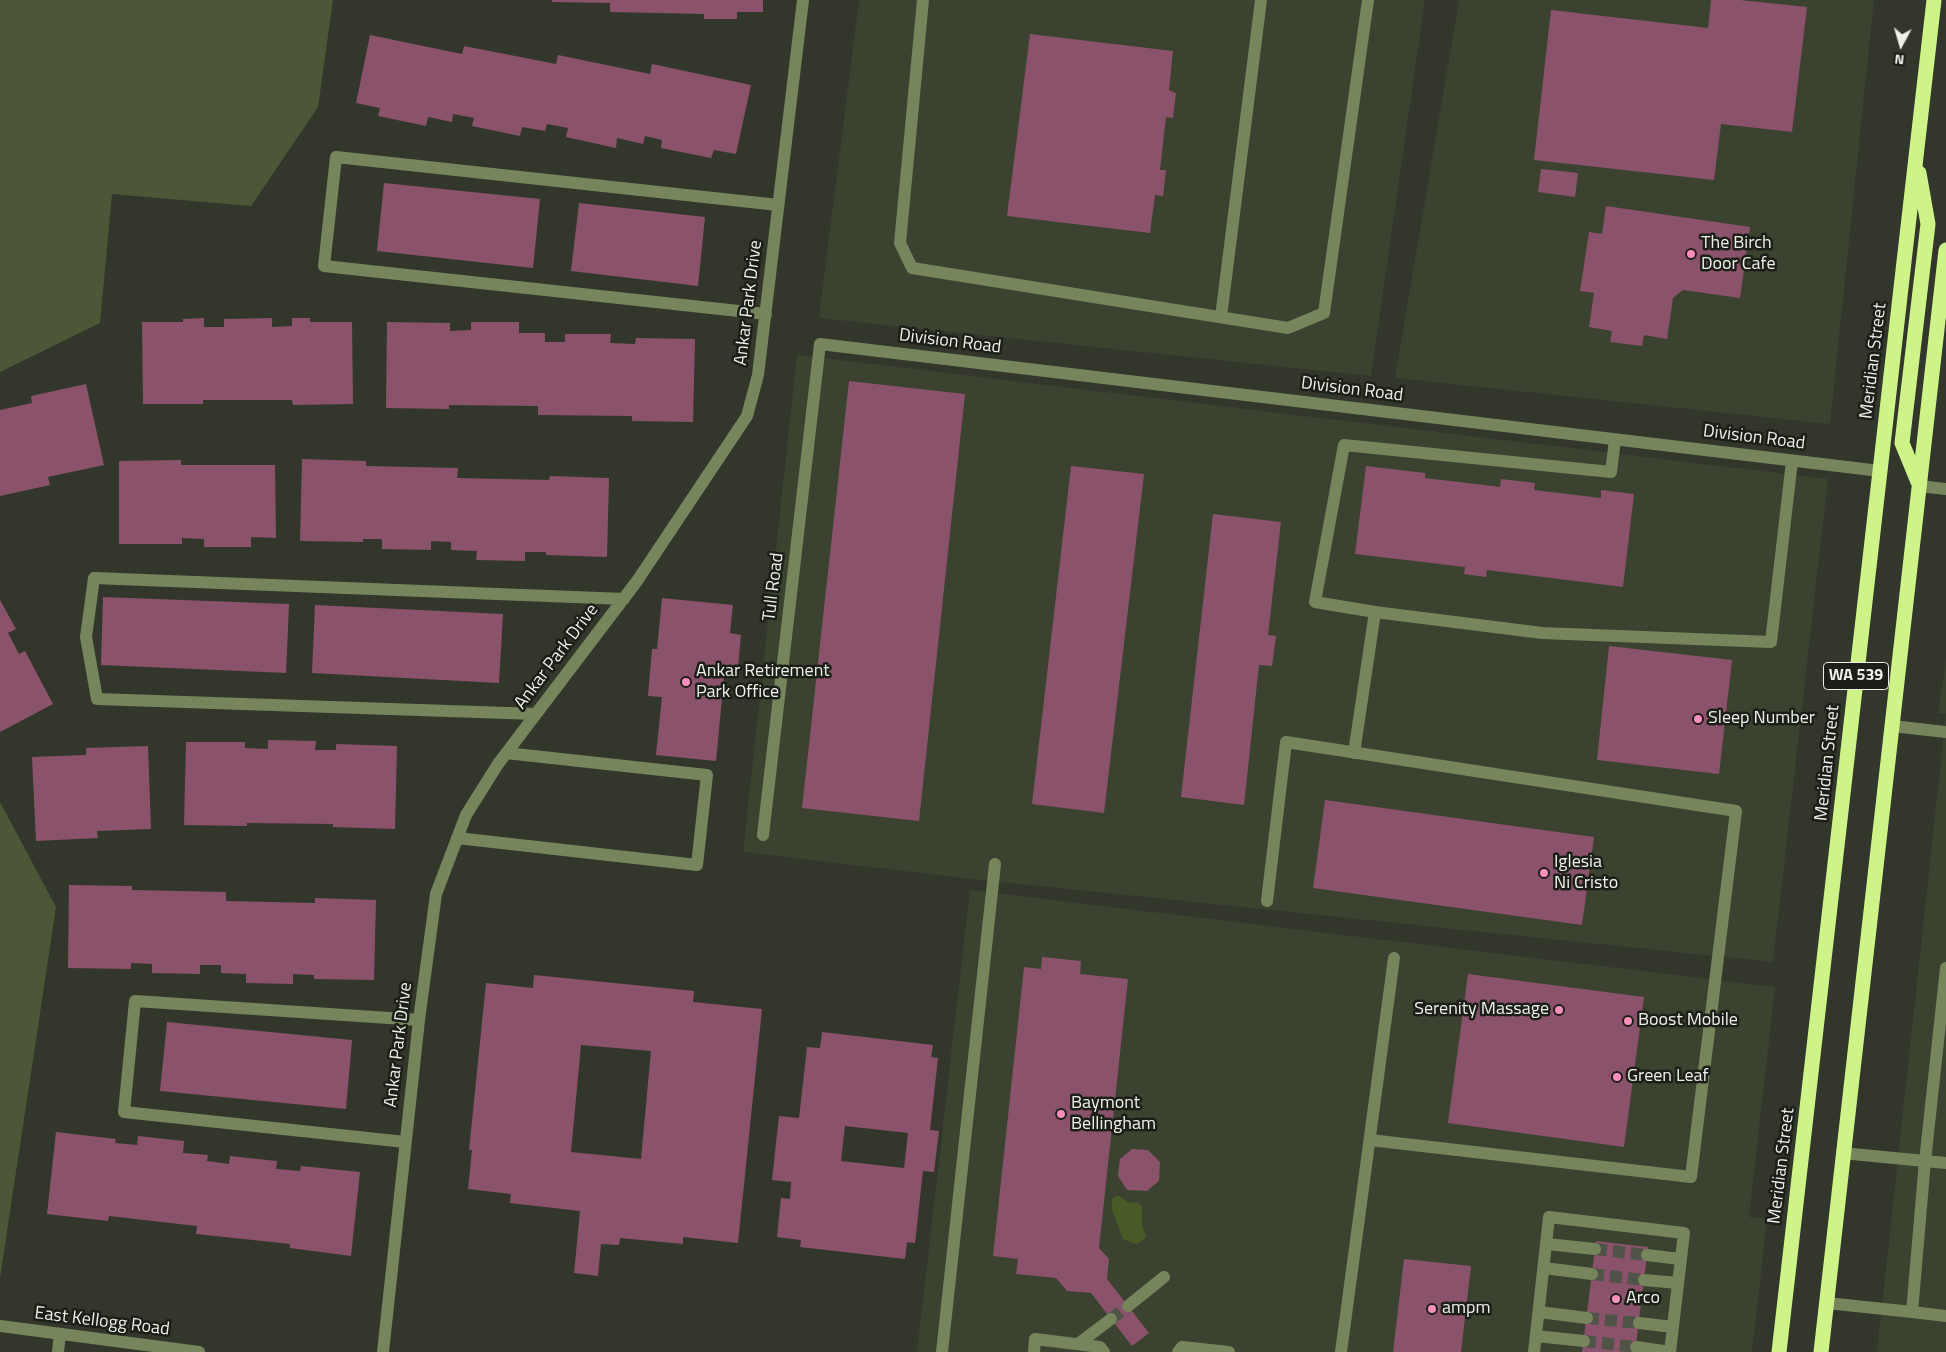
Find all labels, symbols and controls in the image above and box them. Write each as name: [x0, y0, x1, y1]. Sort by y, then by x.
north arrow: [1876, 20, 1926, 70]
text: N: [1893, 49, 1905, 71]
place label: The Birch Door Cafe: [1701, 233, 1776, 276]
street label: Ankar Park Drive: [731, 239, 767, 367]
marker: The Birch Door Cafe: [1685, 248, 1697, 260]
street label: Meridian Street: [1856, 302, 1892, 420]
street label: Division Road: [898, 325, 1002, 359]
street label: Division Road: [1300, 373, 1404, 407]
street label: Division Road: [1702, 421, 1806, 455]
street label: Tull Road: [759, 552, 789, 622]
street label: Ankar Park Drive: [510, 600, 604, 714]
place label: Ankar Retirement Park Office: [696, 661, 830, 704]
road number: WA 539: [1824, 662, 1888, 689]
marker: Ankar Retirement Park Office: [680, 676, 692, 688]
street label: Meridian Street: [1811, 704, 1845, 822]
place label: Sleep Number: [1708, 708, 1815, 730]
marker: Sleep Number: [1692, 713, 1704, 725]
place label: Iglesia Ni Cristo: [1554, 852, 1618, 894]
marker: Iglesia Ni Cristo: [1538, 867, 1550, 879]
street label: Ankar Park Drive: [381, 981, 417, 1109]
place label: Serenity Massage: [1414, 999, 1549, 1021]
marker: Serenity Massage: [1553, 1004, 1565, 1016]
place label: Boost Mobile: [1638, 1010, 1738, 1032]
marker: Boost Mobile: [1622, 1015, 1634, 1027]
place label: Green Leaf: [1627, 1066, 1709, 1088]
marker: Green Leaf: [1611, 1071, 1623, 1083]
place label: Baymont Bellingham: [1071, 1093, 1156, 1136]
street label: Meridian Street: [1764, 1107, 1800, 1225]
marker: Baymont Bellingham: [1055, 1108, 1067, 1120]
place label: Arco: [1626, 1288, 1660, 1310]
marker: Arco: [1610, 1293, 1622, 1305]
place label: ampm: [1442, 1298, 1491, 1320]
street label: East Kellogg Road: [33, 1303, 171, 1341]
marker: ampm: [1426, 1303, 1438, 1315]

